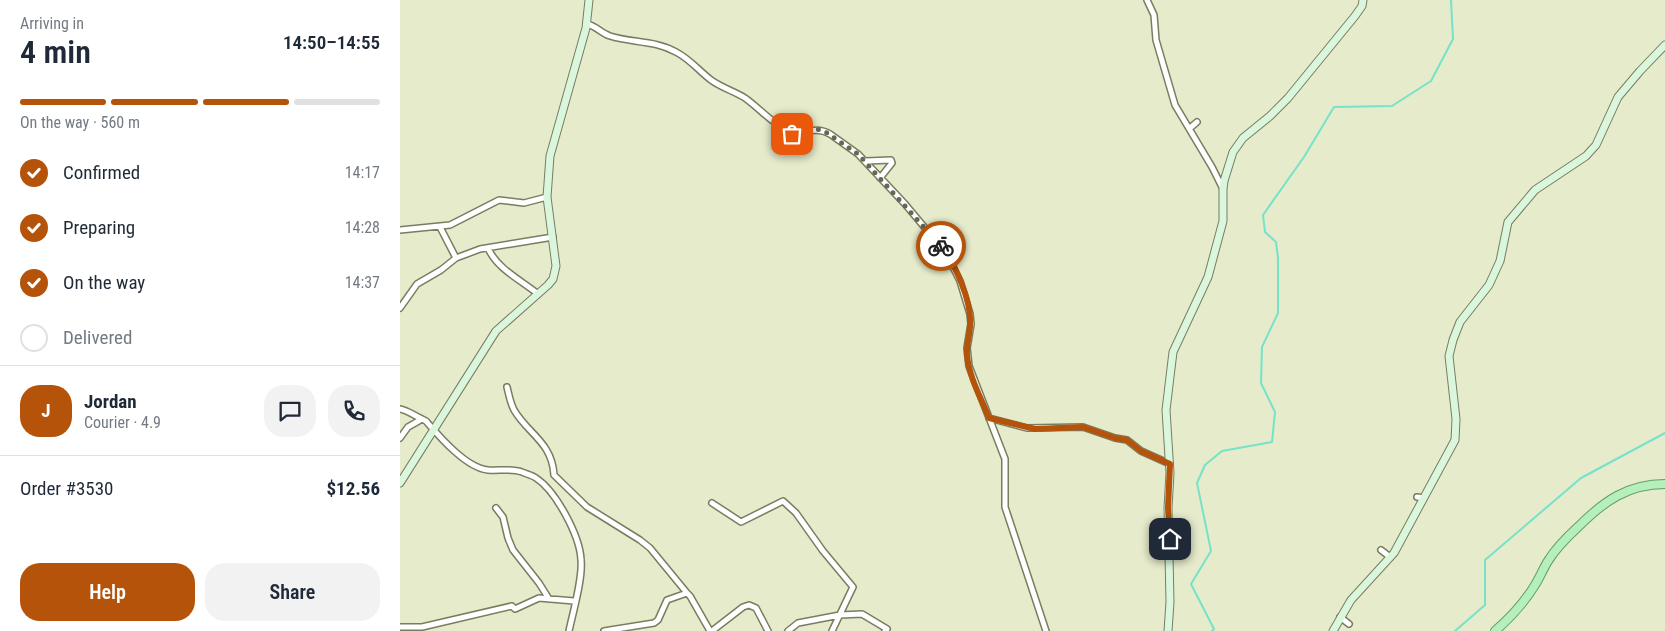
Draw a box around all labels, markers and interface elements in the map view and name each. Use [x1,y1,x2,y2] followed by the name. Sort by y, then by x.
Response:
[20,14,84,33] text: Arriving in
[283,31,380,54] text: 14:50–14:55
[20,33,91,71] text: 4 min
[20,113,140,132] text: On the way · 560 m
[771,113,813,155] pin
[778,120,806,148] icon: bag
[20,159,48,187] icon: check
[63,161,140,184] text: Confirmed
[345,163,380,182] text: 14:17
[20,214,48,242] icon: check
[63,216,135,239] text: Preparing
[345,218,380,237] text: 14:28
[916,221,966,271] courier
[927,232,955,260] icon: bike
[20,269,48,297] icon: check
[63,271,145,294] text: On the way
[345,273,380,292] text: 14:37
[63,326,132,349] text: Delivered
[264,385,316,437] button: chat
[328,385,380,437] button: phone
[84,390,137,413] text: Jordan
[41,399,51,422] text: J
[84,413,161,432] text: Courier · 4.9
[20,477,113,500] text: Order #3530
[326,477,380,500] text: $12.56
[1149,518,1191,560] pin
[1156,525,1184,553] icon: home
[20,563,195,621] button: Help
[205,563,380,621] button: Share

